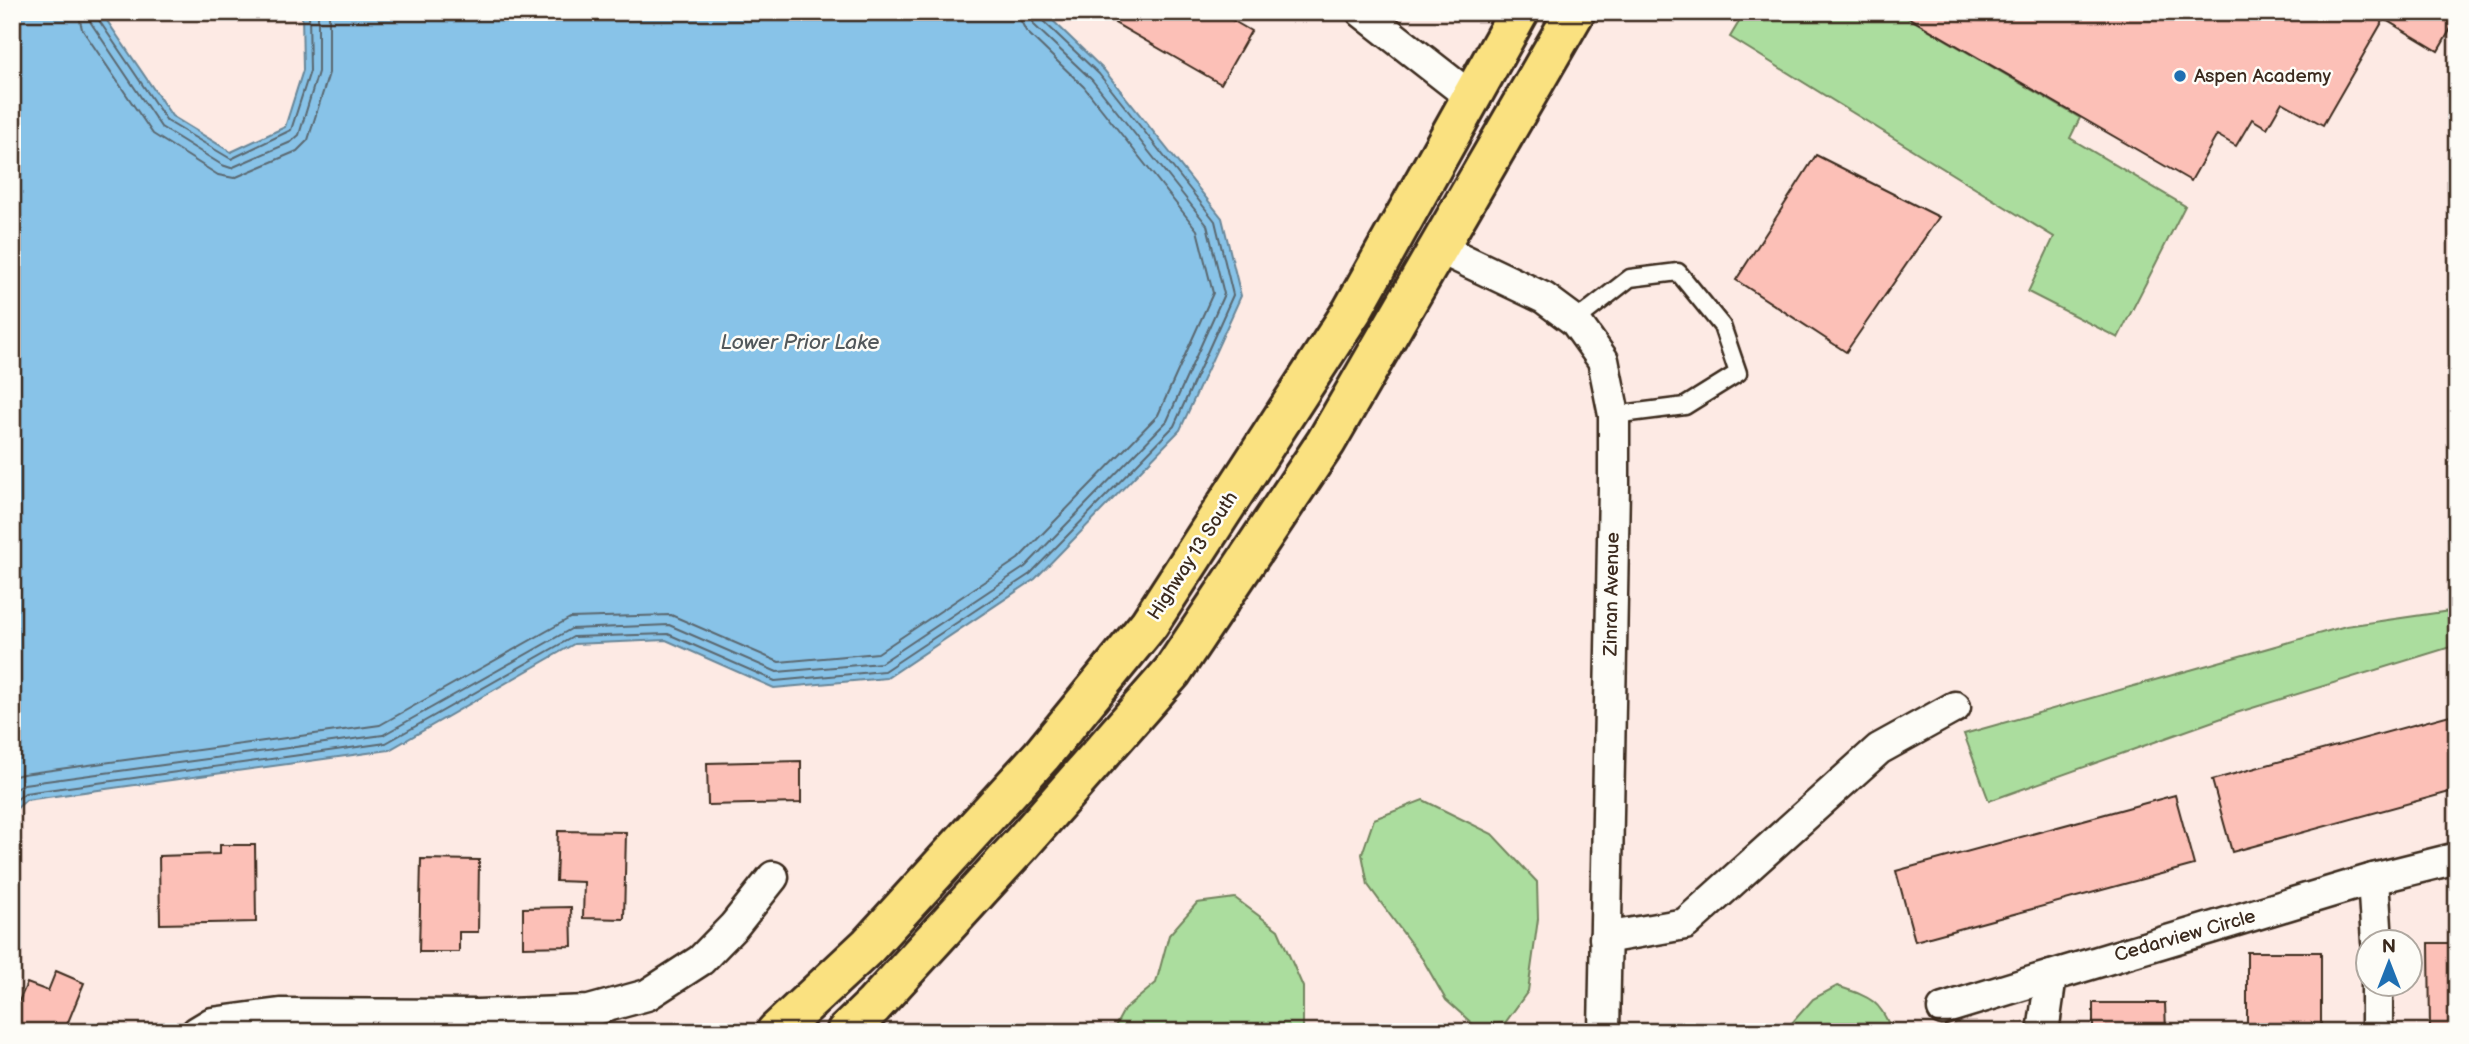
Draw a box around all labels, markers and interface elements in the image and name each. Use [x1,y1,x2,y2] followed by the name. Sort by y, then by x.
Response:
[2194,65,2331,88] place label: Aspen Academy
[2172,68,2188,84] marker: Aspen Academy
[721,330,879,355] water label: Lower Prior Lake
[1143,488,1243,624] street label: Highway 13 South
[1599,532,1625,657] street label: Zinran Avenue
[2112,905,2258,967] street label: Cedarview Circle
[2354,928,2424,998] north arrow
[2382,936,2396,959] text: N

